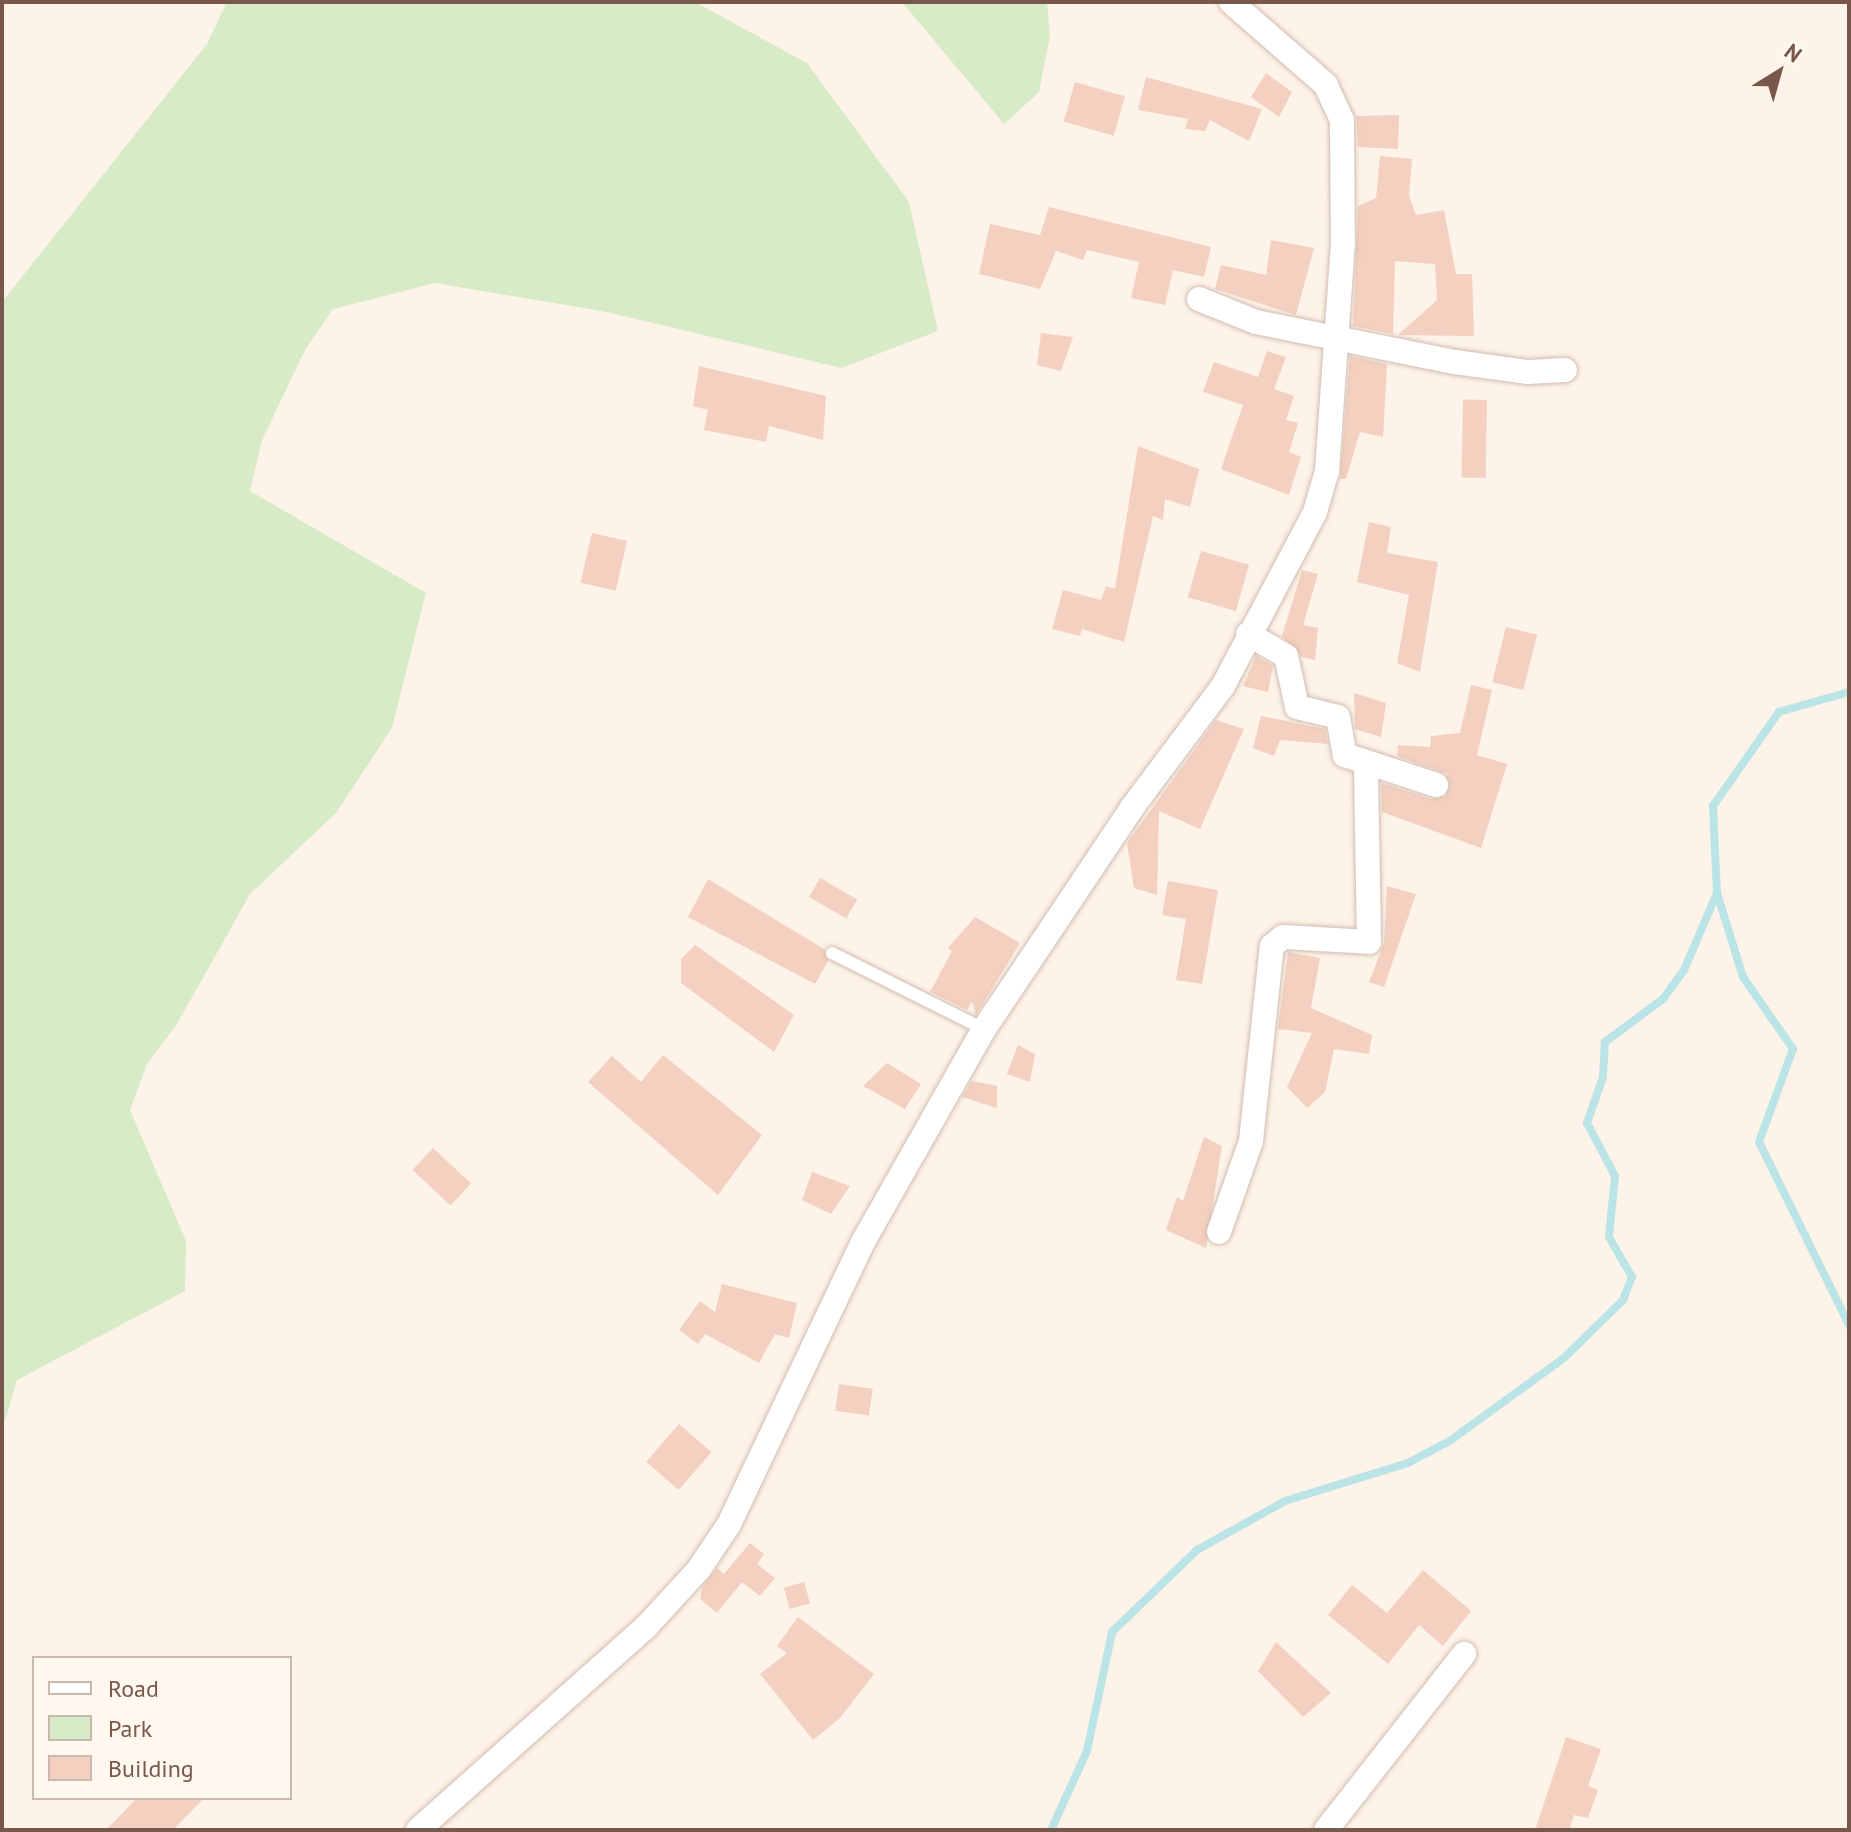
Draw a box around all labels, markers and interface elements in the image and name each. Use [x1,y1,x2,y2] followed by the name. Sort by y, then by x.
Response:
[1739,32,1819,112] north arrow
[1779,37,1808,68] text: N
[32,1656,292,1800] legend
[108,1673,159,1704] text: Road
[108,1713,152,1744] text: Park
[108,1753,194,1784] text: Building

